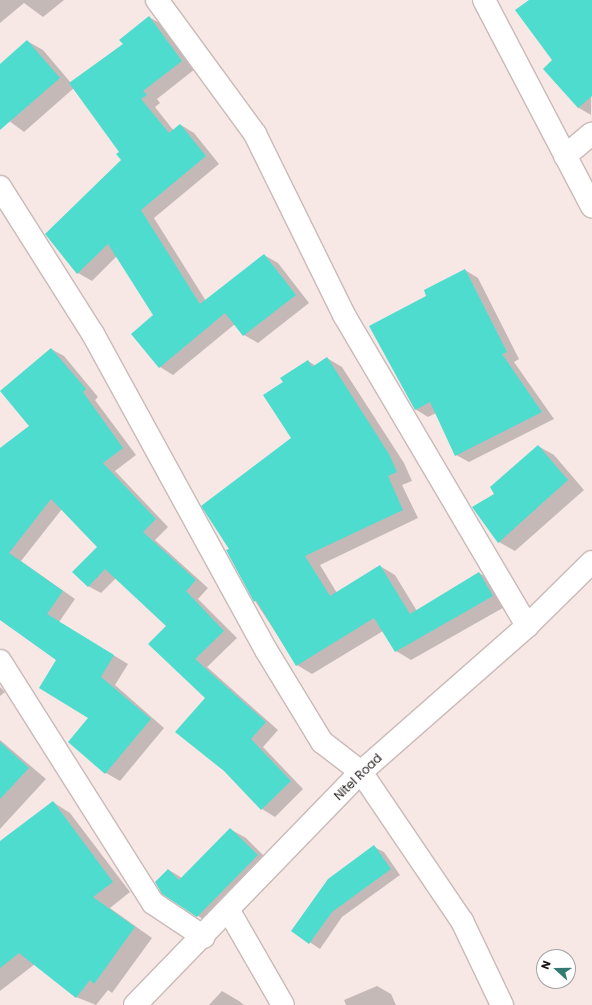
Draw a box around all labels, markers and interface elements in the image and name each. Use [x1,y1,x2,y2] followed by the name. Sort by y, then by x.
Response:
[331,751,385,803] street label: Nitel Road
[536,949,576,989] north arrow
[537,958,555,972] text: N

